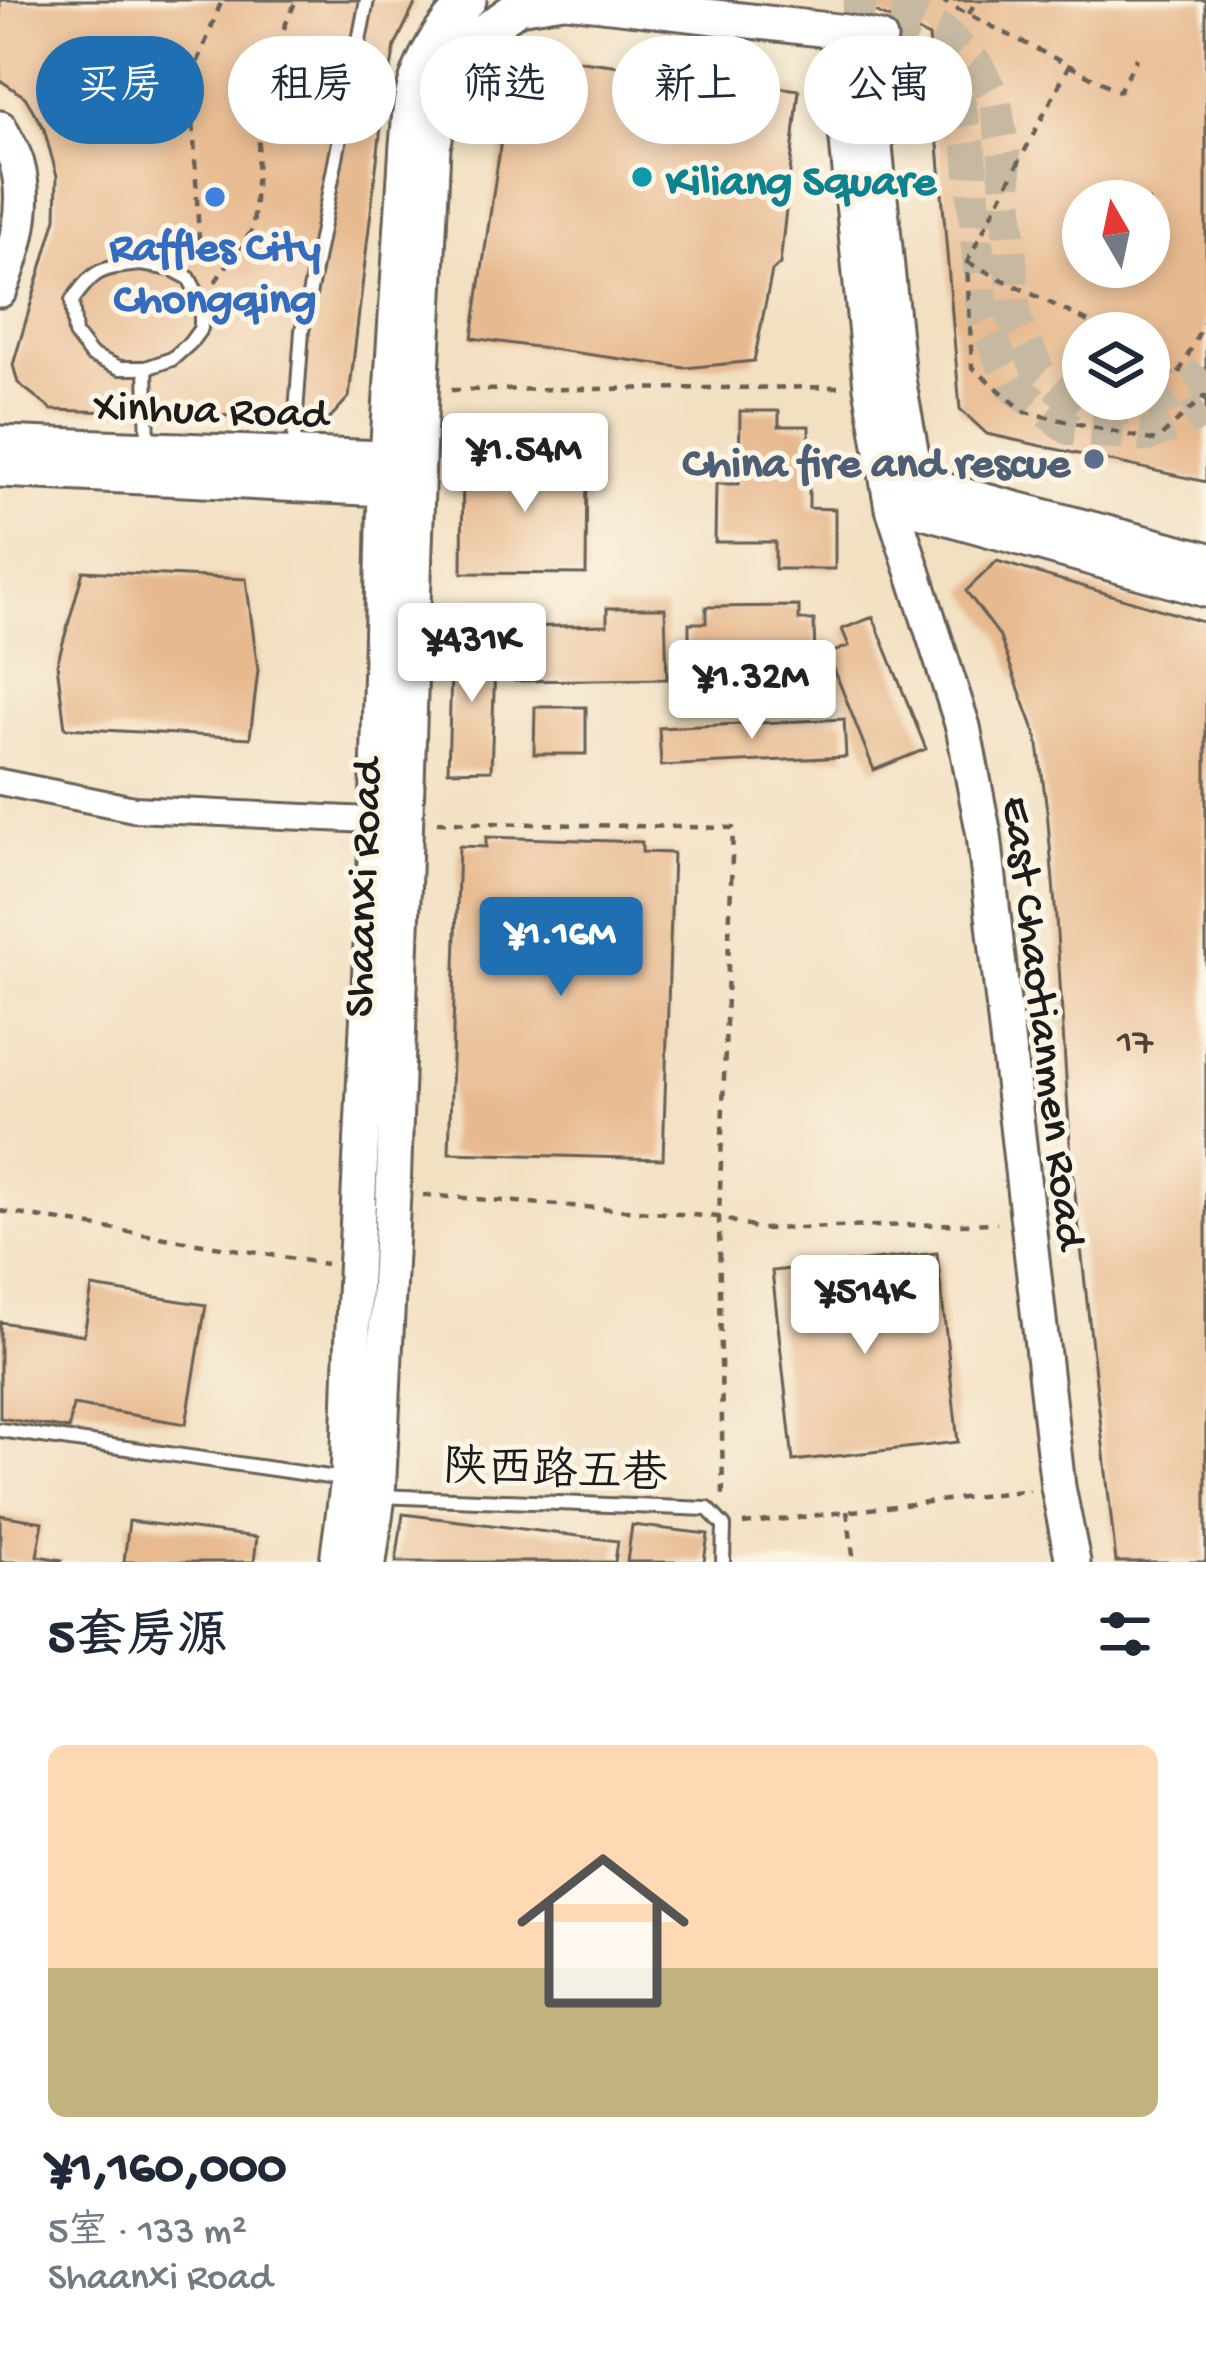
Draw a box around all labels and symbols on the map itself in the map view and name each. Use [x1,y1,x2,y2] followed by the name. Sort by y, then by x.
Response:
[665,158,938,211] place label: Kiliang Square
[629,164,655,190] marker: Kiliang Square
[1062,180,1170,288] north arrow
[202,184,228,210] marker: Raffles City Chongqing
[109,224,321,329] place label: Raffles City Chongqing
[92,383,332,444] street label: Xinhua Road
[427,413,623,515] pin: ¥1.54M
[683,440,1072,493] place label: China fire and rescue
[1081,446,1107,472] marker: China fire and rescue
[388,603,556,705] pin: ¥431K
[654,640,850,742] pin: ¥1.32M
[335,754,398,1018] street label: Shaanxi Road
[986,794,1095,1256] street label: East Chaotianmen Road
[463,897,659,999] pin: ¥1.16M
[1116,1022,1155,1068] house number: 17
[781,1255,949,1357] pin: ¥514K
[441,1441,668,1505] street label: 陕西路五巷

